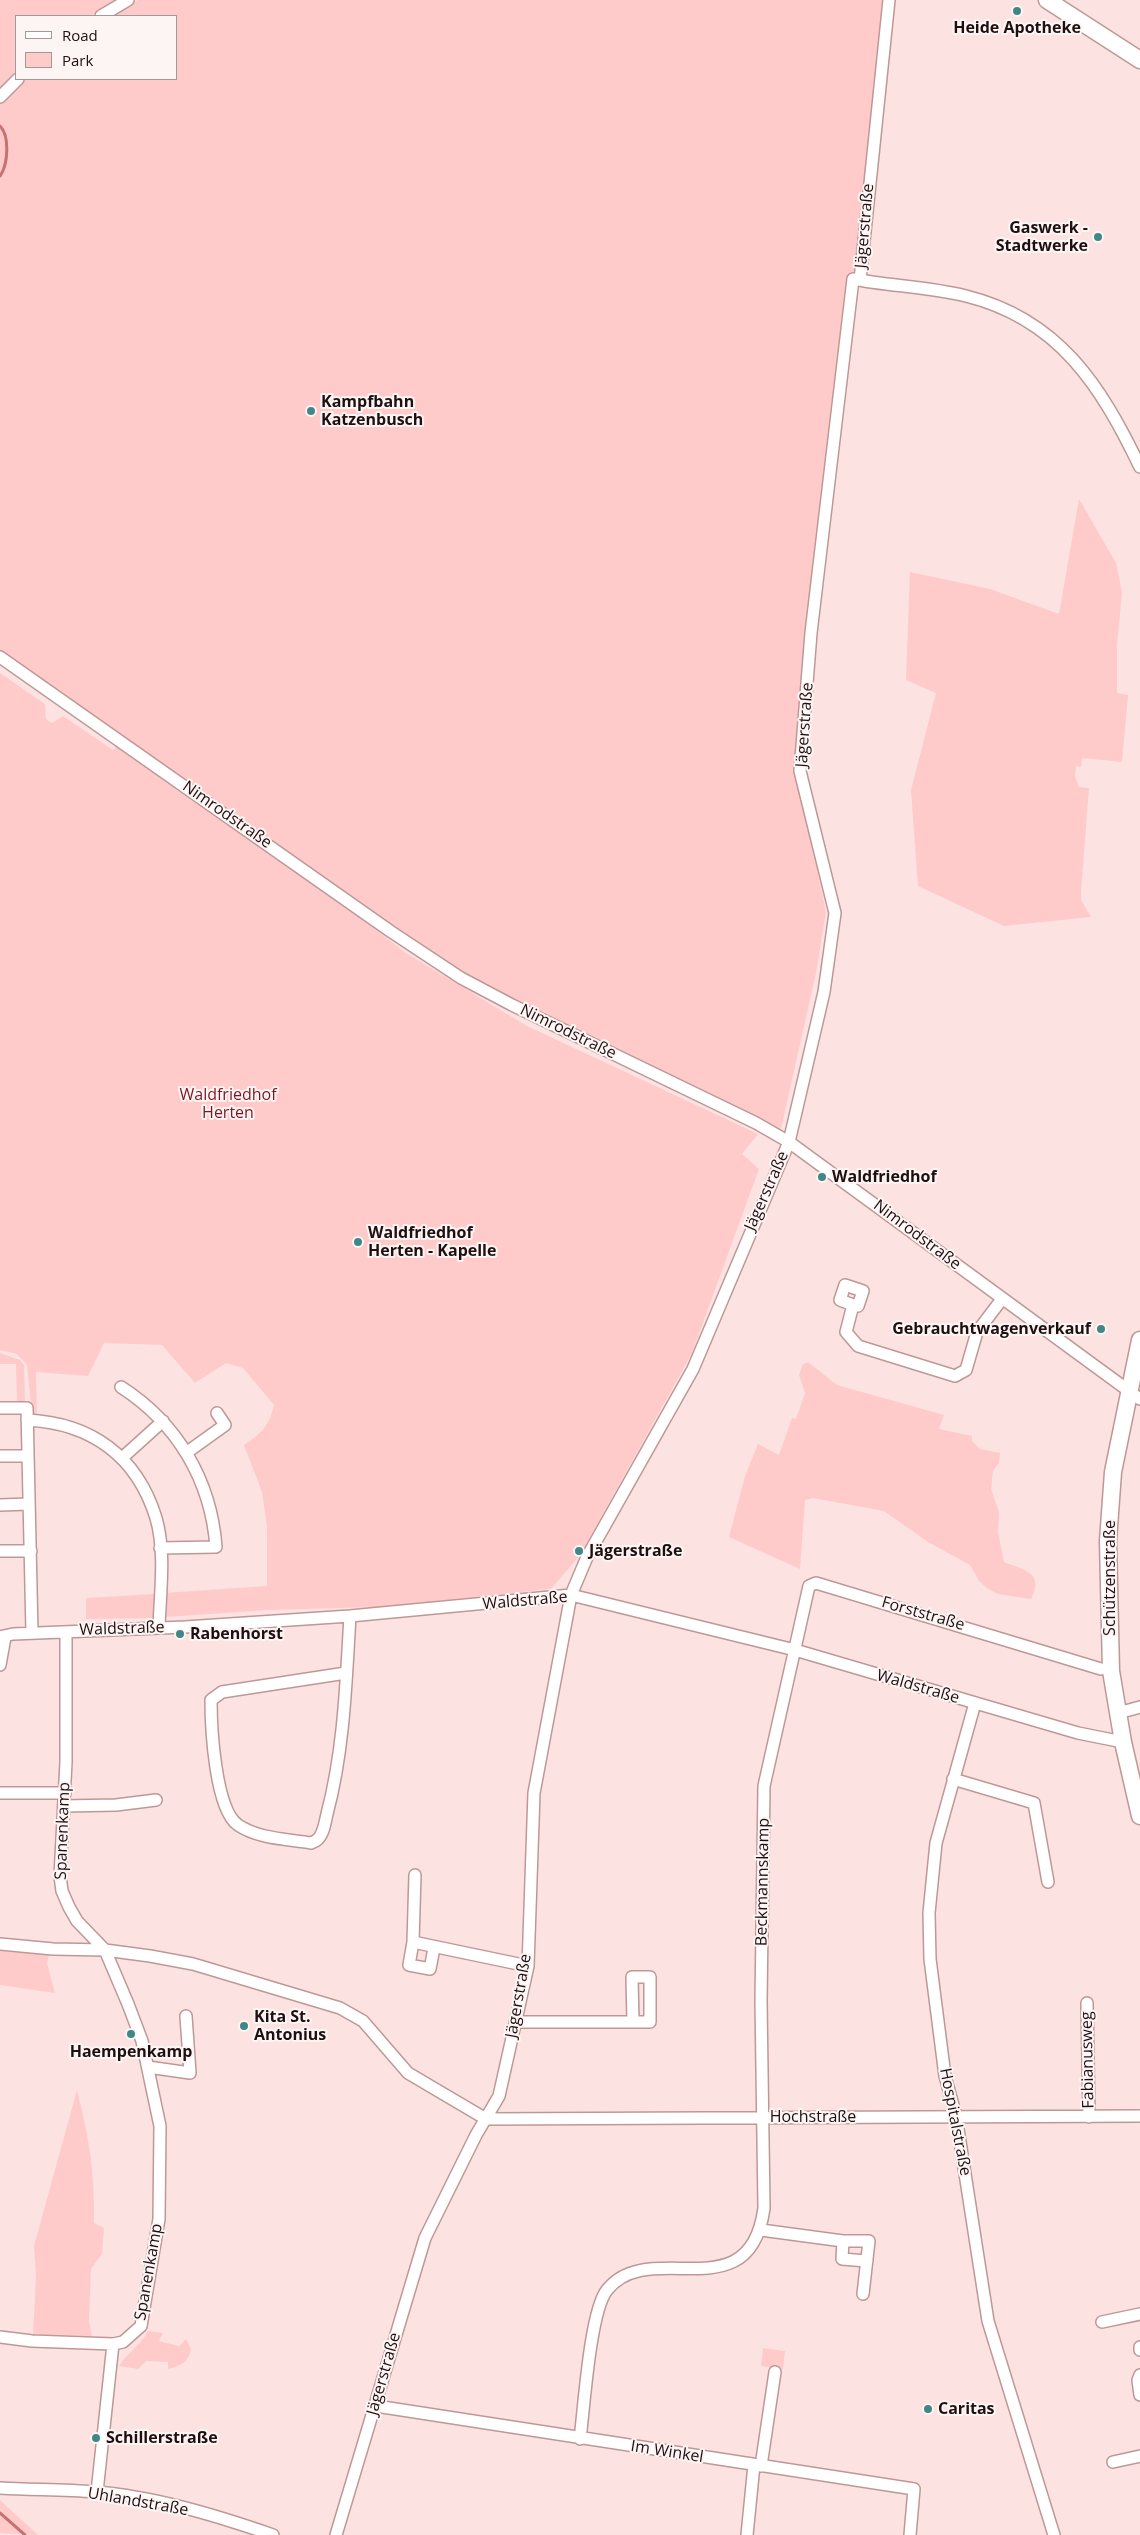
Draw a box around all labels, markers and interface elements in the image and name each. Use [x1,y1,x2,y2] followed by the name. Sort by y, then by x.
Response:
[1011,5,1023,17] marker: Heide Apotheke
[15,15,178,80] legend
[953,18,1081,38] place label: Heide Apotheke
[62,25,98,45] text: Road
[62,50,93,70] text: Park
[852,183,878,269] street label: Jägerstraße
[996,218,1088,256] place label: Gaswerk - Stadtwerke
[1092,231,1104,243] marker: Gaswerk - Stadtwerke
[321,392,423,430] place label: Kampfbahn Katzenbusch
[305,405,317,417] marker: Kampfbahn Katzenbusch
[792,682,818,768] street label: Jägerstraße
[179,777,275,853] street label: Nimrodstraße
[517,1000,619,1064] street label: Nimrodstraße
[179,1085,277,1123] park label: Waldfriedhof Herten
[741,1148,793,1234] street label: Jägerstraße
[832,1167,937,1187] place label: Waldfriedhof
[816,1171,828,1183] marker: Waldfriedhof
[869,1196,965,1274] street label: Nimrodstraße
[368,1223,496,1261] place label: Waldfriedhof Herten - Kapelle
[352,1236,364,1248] marker: Waldfriedhof Herten - Kapelle
[892,1319,1091,1339] place label: Gebrauchtwagenverkauf
[1095,1323,1107,1335] marker: Gebrauchtwagenverkauf
[1100,1520,1120,1636] street label: Schützenstraße
[589,1541,682,1561] place label: Jägerstraße
[573,1545,585,1557] marker: Jägerstraße
[482,1588,568,1614] street label: Waldstraße
[879,1593,967,1635] street label: Forststraße
[79,1618,165,1640] street label: Waldstraße
[190,1624,283,1644] place label: Rabenhorst
[174,1628,186,1640] marker: Rabenhorst
[874,1666,962,1708] street label: Waldstraße
[52,1782,74,1880] street label: Spanenkamp
[752,1818,774,1946] street label: Beckmannskamp
[502,1952,536,2040] street label: Jägerstraße
[254,2007,326,2045] place label: Kita St. Antonius
[1078,2011,1098,2109] street label: Fabianusweg
[238,2020,250,2032] marker: Kita St. Antonius
[125,2028,137,2040] marker: Haempenkamp
[70,2042,192,2062] place label: Haempenkamp
[935,2067,975,2177] street label: Hospitalstraße
[770,2107,856,2127] street label: Hochstraße
[131,2222,167,2322] street label: Spanenkamp
[363,2330,405,2418] street label: Jägerstraße
[938,2399,995,2419] place label: Caritas
[922,2403,934,2415] marker: Caritas
[106,2428,218,2448] place label: Schillerstraße
[90,2432,102,2444] marker: Schillerstraße
[629,2437,705,2467] street label: Im Winkel
[86,2484,190,2520] street label: Uhlandstraße

